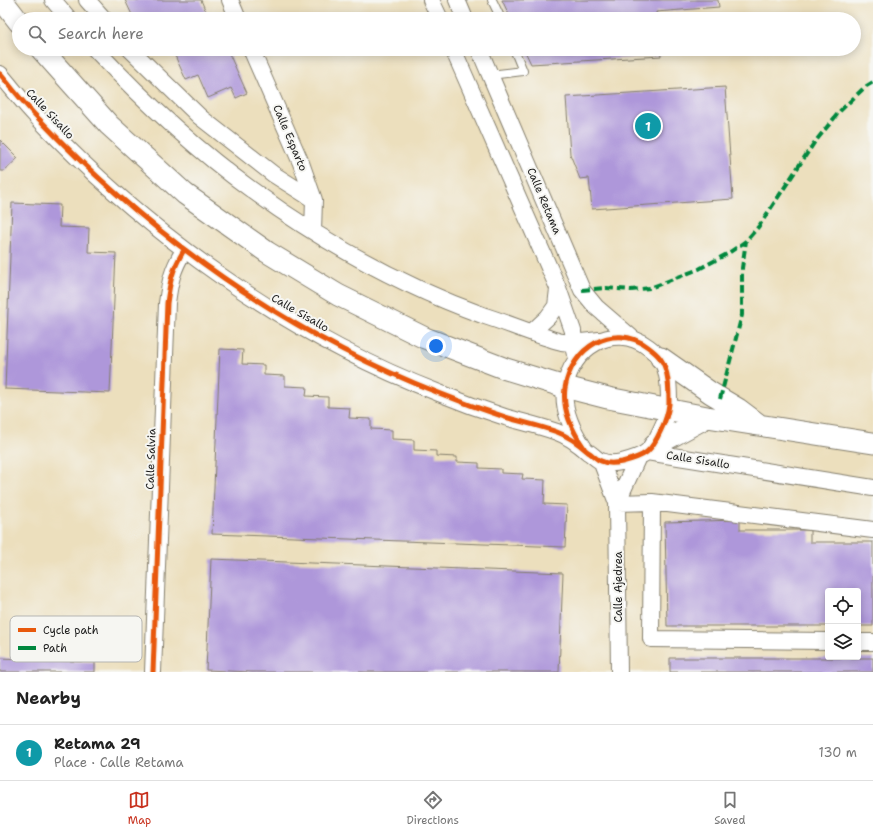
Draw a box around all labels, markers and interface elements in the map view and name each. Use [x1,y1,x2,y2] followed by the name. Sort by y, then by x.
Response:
[12,12,861,56] search box
[26,23,48,45] icon: search
[58,24,144,44] text: Search here
[23,85,78,143] street label: Calle Sisallo
[269,103,311,174] street label: Calle Esparto
[635,111,661,141] pin: 1
[523,165,565,237] street label: Calle Retama
[269,290,332,336] street label: Calle Sisallo
[426,336,446,356] your location
[142,428,160,490] street label: Calle Salvia
[665,448,731,472] street label: Calle Sisallo
[611,551,626,623] street label: Calle Ajedrea
[825,588,861,660] map controls
[825,588,861,624] button: locate
[10,616,142,662] legend
[43,623,99,638] text: Cycle path
[825,624,861,660] button: layers
[43,641,67,656] text: Path
[16,687,81,709] text: Nearby
[54,734,141,754] text: Retama 29
[26,744,32,761] text: 1
[819,744,857,761] text: 130 m
[54,754,184,771] text: Place · Calle Retama
[128,789,151,828] tab: Map
[406,789,459,828] tab: Directions
[714,789,745,828] tab: Saved

